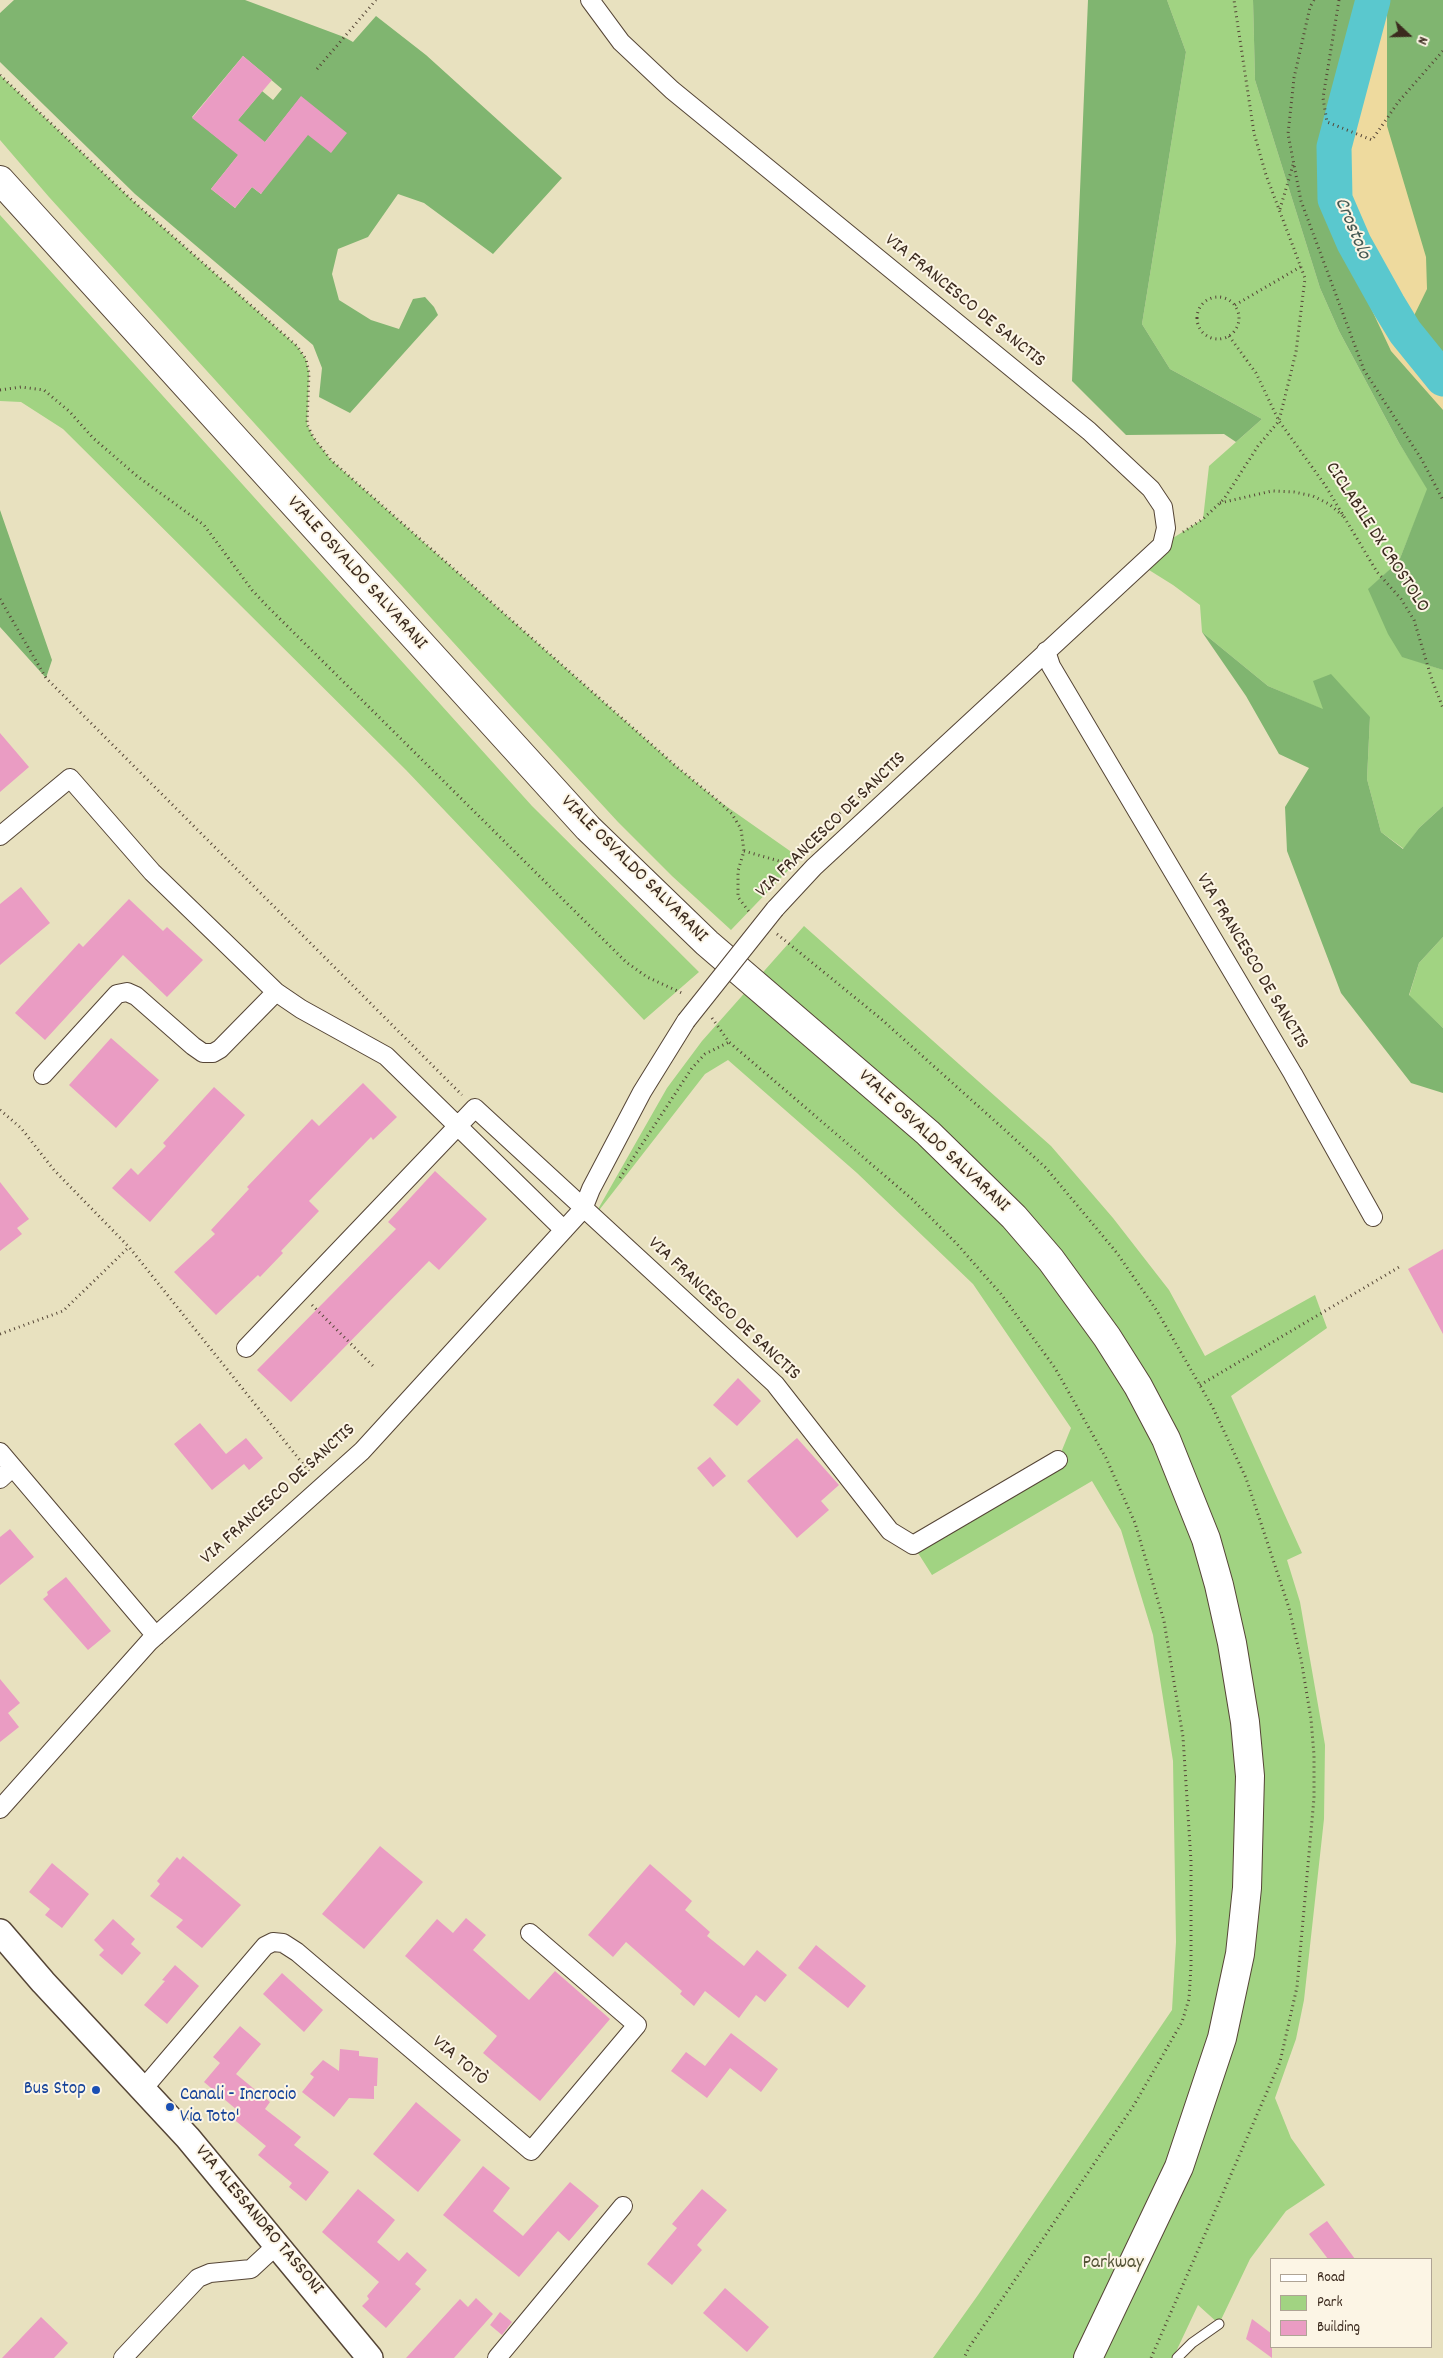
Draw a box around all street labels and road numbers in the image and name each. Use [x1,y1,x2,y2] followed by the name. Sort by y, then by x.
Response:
[879,230,1049,374] street label: VIA FRANCESCO DE SANCTIS
[1319,459,1433,617] street label: CICLABILE DX CROSTOLO
[281,493,431,655] street label: VIALE OSVALDO SALVARANI
[752,748,912,904] street label: VIA FRANCESCO DE SANCTIS
[555,792,711,948] street label: VIALE OSVALDO SALVARANI
[1190,870,1312,1054] street label: VIA FRANCESCO DE SANCTIS
[853,1066,1013,1218] street label: VIALE OSVALDO SALVARANI
[642,1233,804,1387] street label: VIA FRANCESCO DE SANCTIS
[197,1419,361,1571] street label: VIA FRANCESCO DE SANCTIS
[426,2032,492,2092] street label: VIA TOTÒ
[189,2142,327,2300] street label: VIA ALESSANDRO TASSONI

